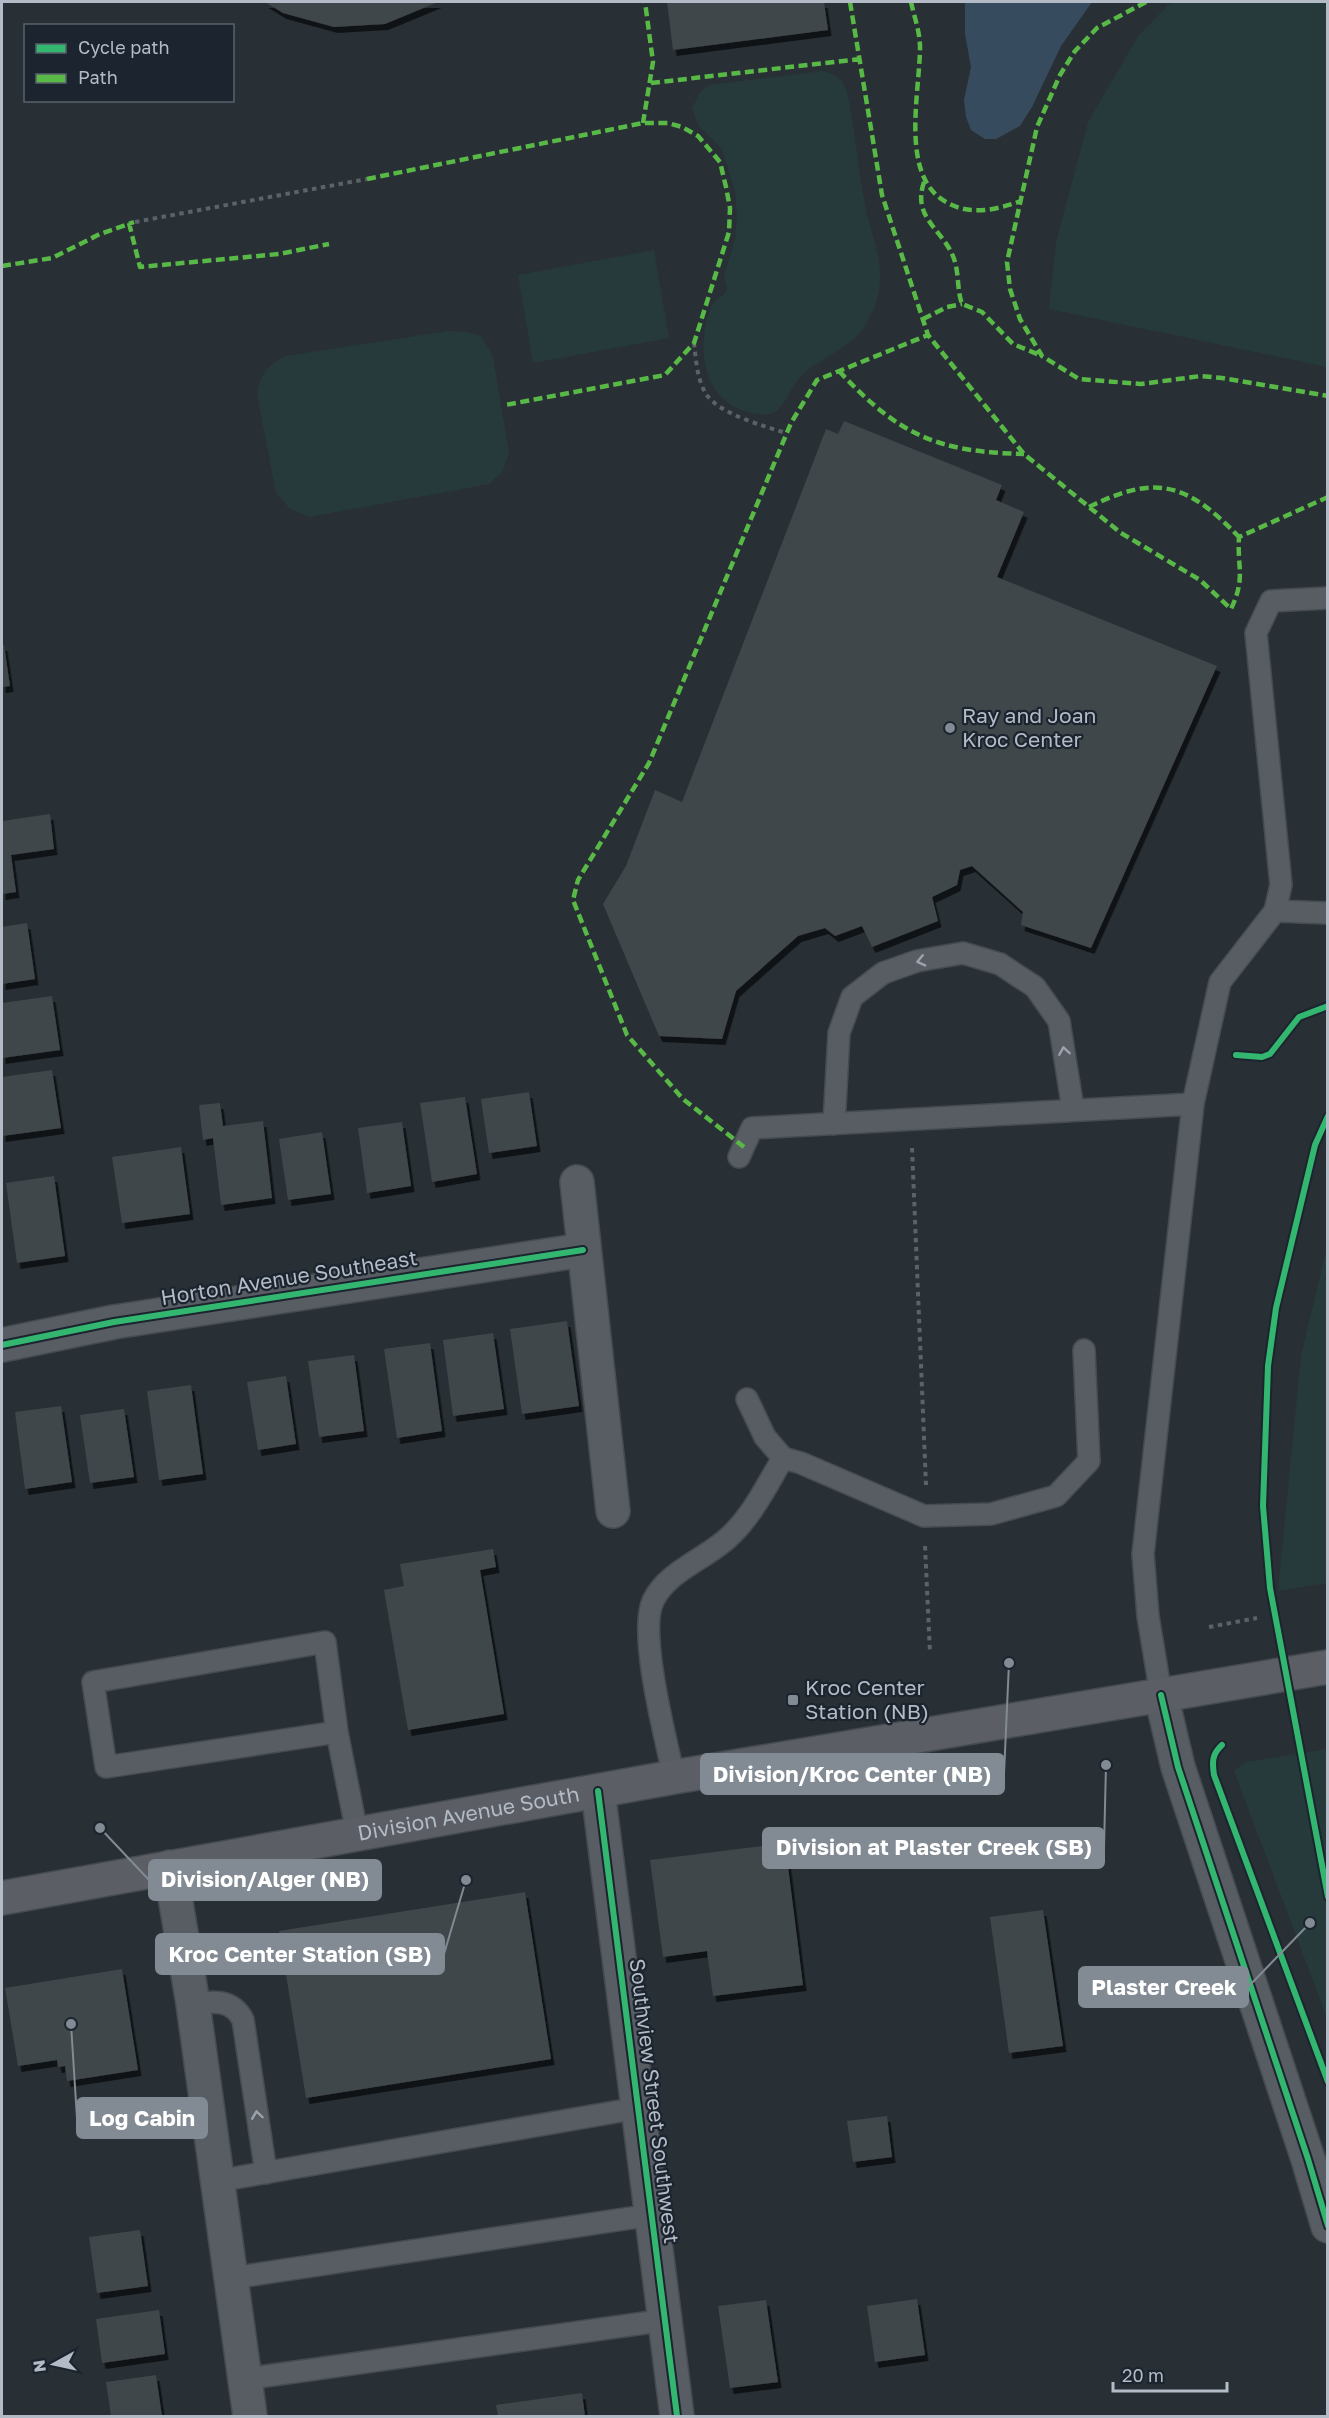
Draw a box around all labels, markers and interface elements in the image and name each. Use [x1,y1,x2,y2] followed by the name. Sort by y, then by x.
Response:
[24,24,234,102] legend
[78,36,170,58] text: Cycle path
[78,66,118,88] text: Path
[962,702,1097,752] place label: Ray and Joan Kroc Center
[943,721,957,735] marker: Ray and Joan Kroc Center
[916,953,926,966] one-way arrow
[1058,1046,1070,1056] one-way arrow
[159,1244,419,1310] street label: Horton Avenue Southeast
[805,1674,929,1724] place label: Kroc Center Station (NB)
[786,1693,800,1707] marker: Kroc Center Station (NB)
[701,1754,1004,1794] callout: Division/Kroc Center (NB)
[713,1760,991,1787] text: Division/Kroc Center (NB)
[355,1780,581,1846] street label: Division Avenue South
[763,1828,1104,1868] callout: Division at Plaster Creek (SB)
[776,1833,1092,1860] text: Division at Plaster Creek (SB)
[149,1860,381,1900] callout: Division/Alger (NB)
[161,1865,369,1892] text: Division/Alger (NB)
[156,1934,444,1974] callout: Kroc Center Station (SB)
[168,1940,432,1967] text: Kroc Center Station (SB)
[625,1957,685,2245] street label: Southview Street Southwest
[1079,1967,1248,2007] callout: Plaster Creek
[1091,1973,1237,2000] text: Plaster Creek
[77,2098,207,2138] callout: Log Cabin
[89,2104,195,2131] text: Log Cabin
[252,2110,264,2119] one-way arrow
[24,2334,84,2394] north arrow
[1113,2355,1227,2393] scale bar
[28,2359,50,2374] text: N
[1122,2364,1164,2386] text: 20 m

